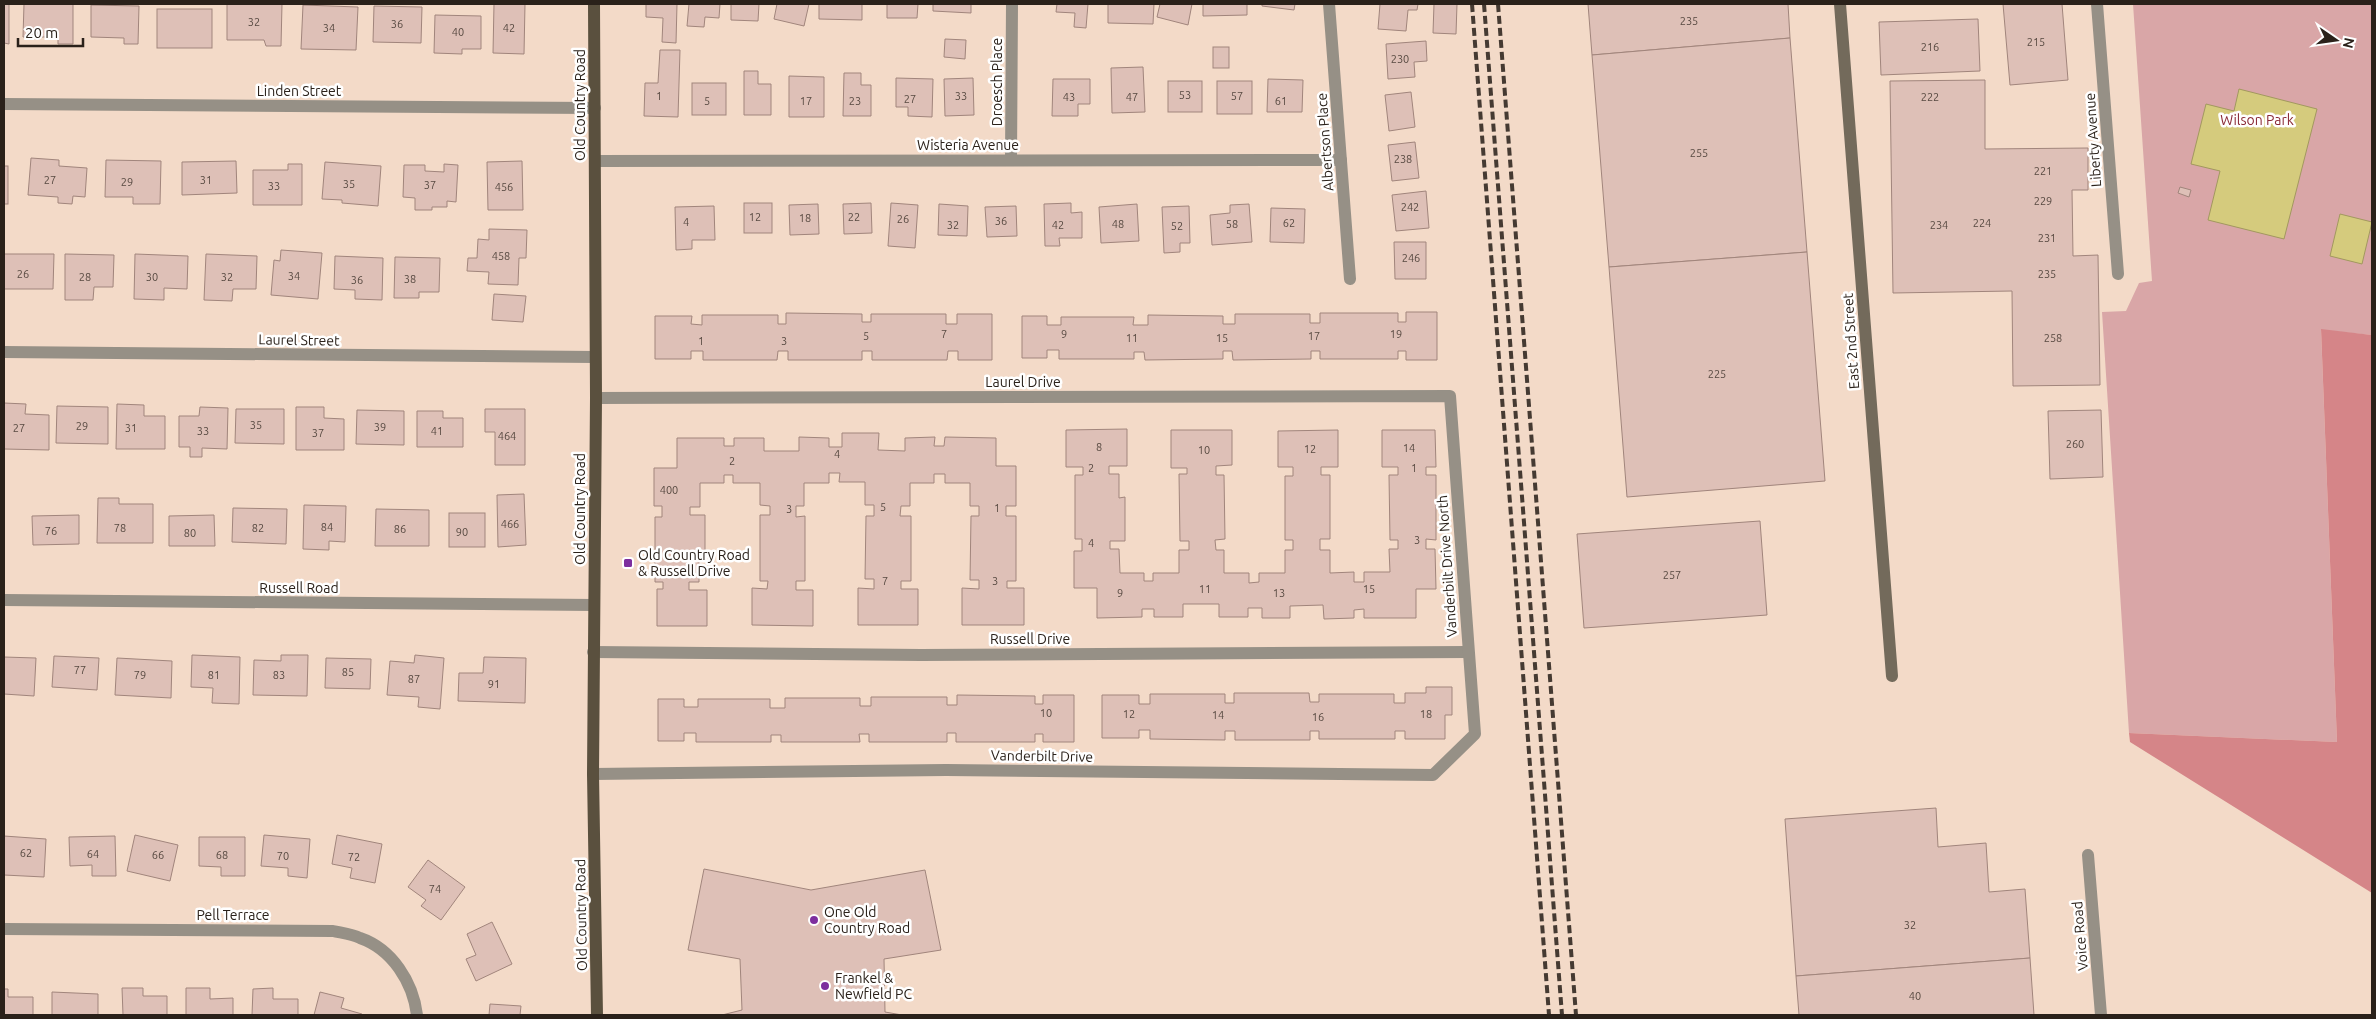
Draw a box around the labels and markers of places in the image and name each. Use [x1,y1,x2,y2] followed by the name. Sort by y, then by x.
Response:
[638,547,750,579] place label: Old Country Road & Russell Drive
[622,557,634,569] marker: Old Country Road & Russell Drive
[824,904,910,936] place label: One Old Country Road
[808,914,820,926] marker: One Old Country Road
[835,970,912,1002] place label: Frankel & Newfield PC
[819,980,831,992] marker: Frankel & Newfield PC

